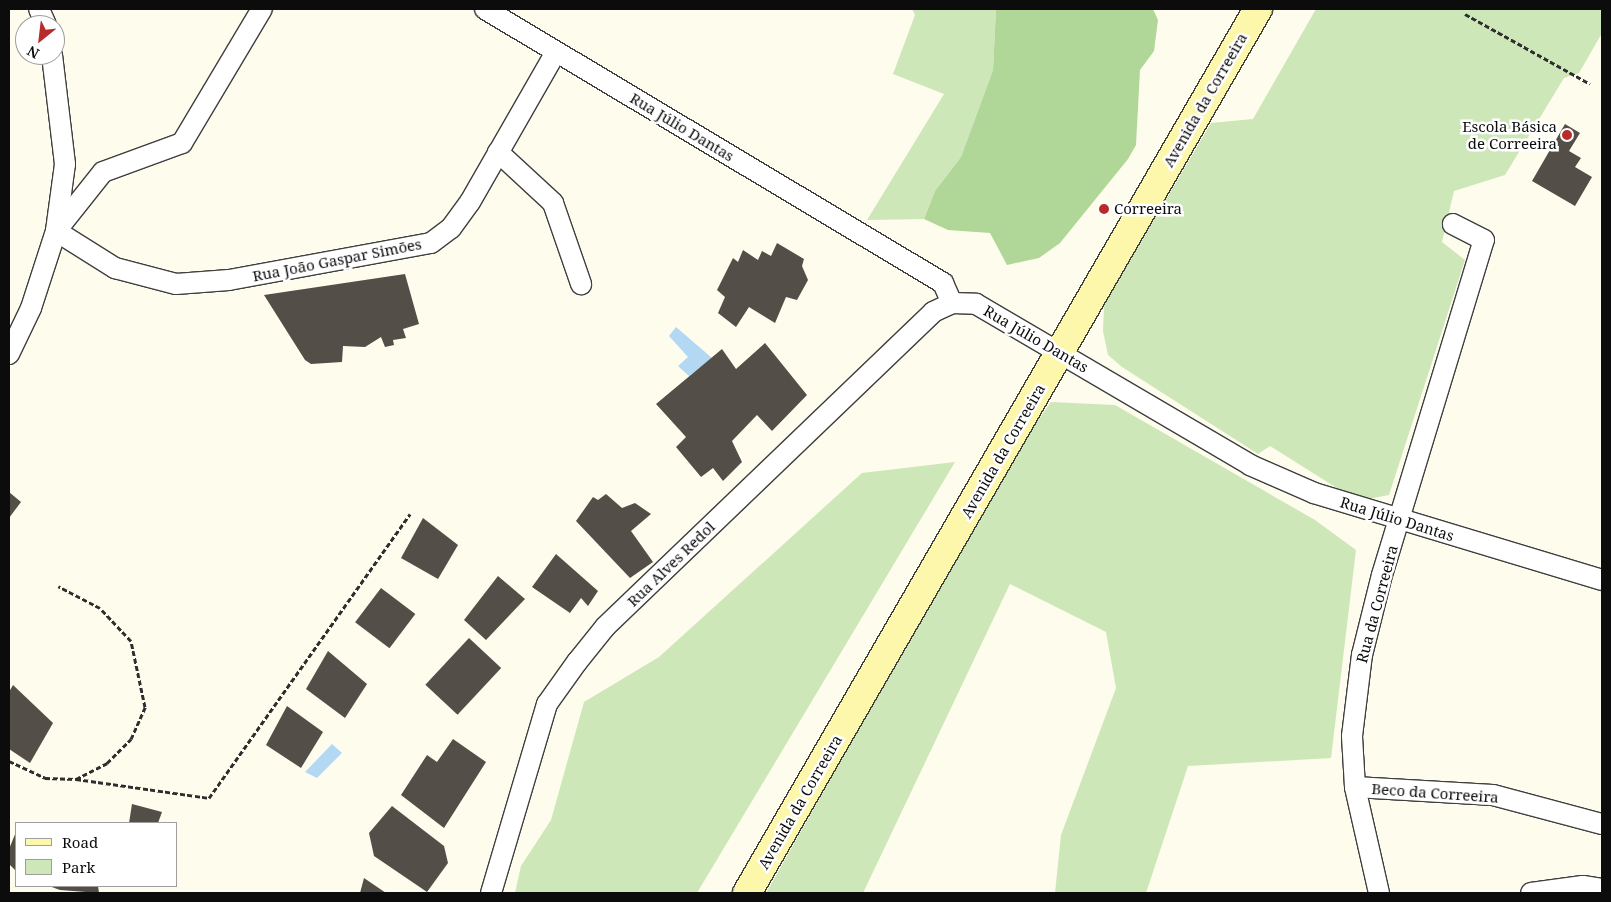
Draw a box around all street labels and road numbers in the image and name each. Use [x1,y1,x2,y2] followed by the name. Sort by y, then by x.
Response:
[1159,30,1251,170] street label: Avenida da Correeira
[627,89,737,165] street label: Rua Júlio Dantas
[251,235,423,285] street label: Rua João Gaspar Simões
[980,302,1092,376] street label: Rua Júlio Dantas
[957,381,1049,521] street label: Avenida da Correeira
[1338,493,1456,545] street label: Rua Júlio Dantas
[623,518,719,610] street label: Rua Alves Redol
[1353,543,1401,665] street label: Rua da Correeira
[754,732,846,872] street label: Avenida da Correeira
[1371,780,1499,806] street label: Beco da Correeira

